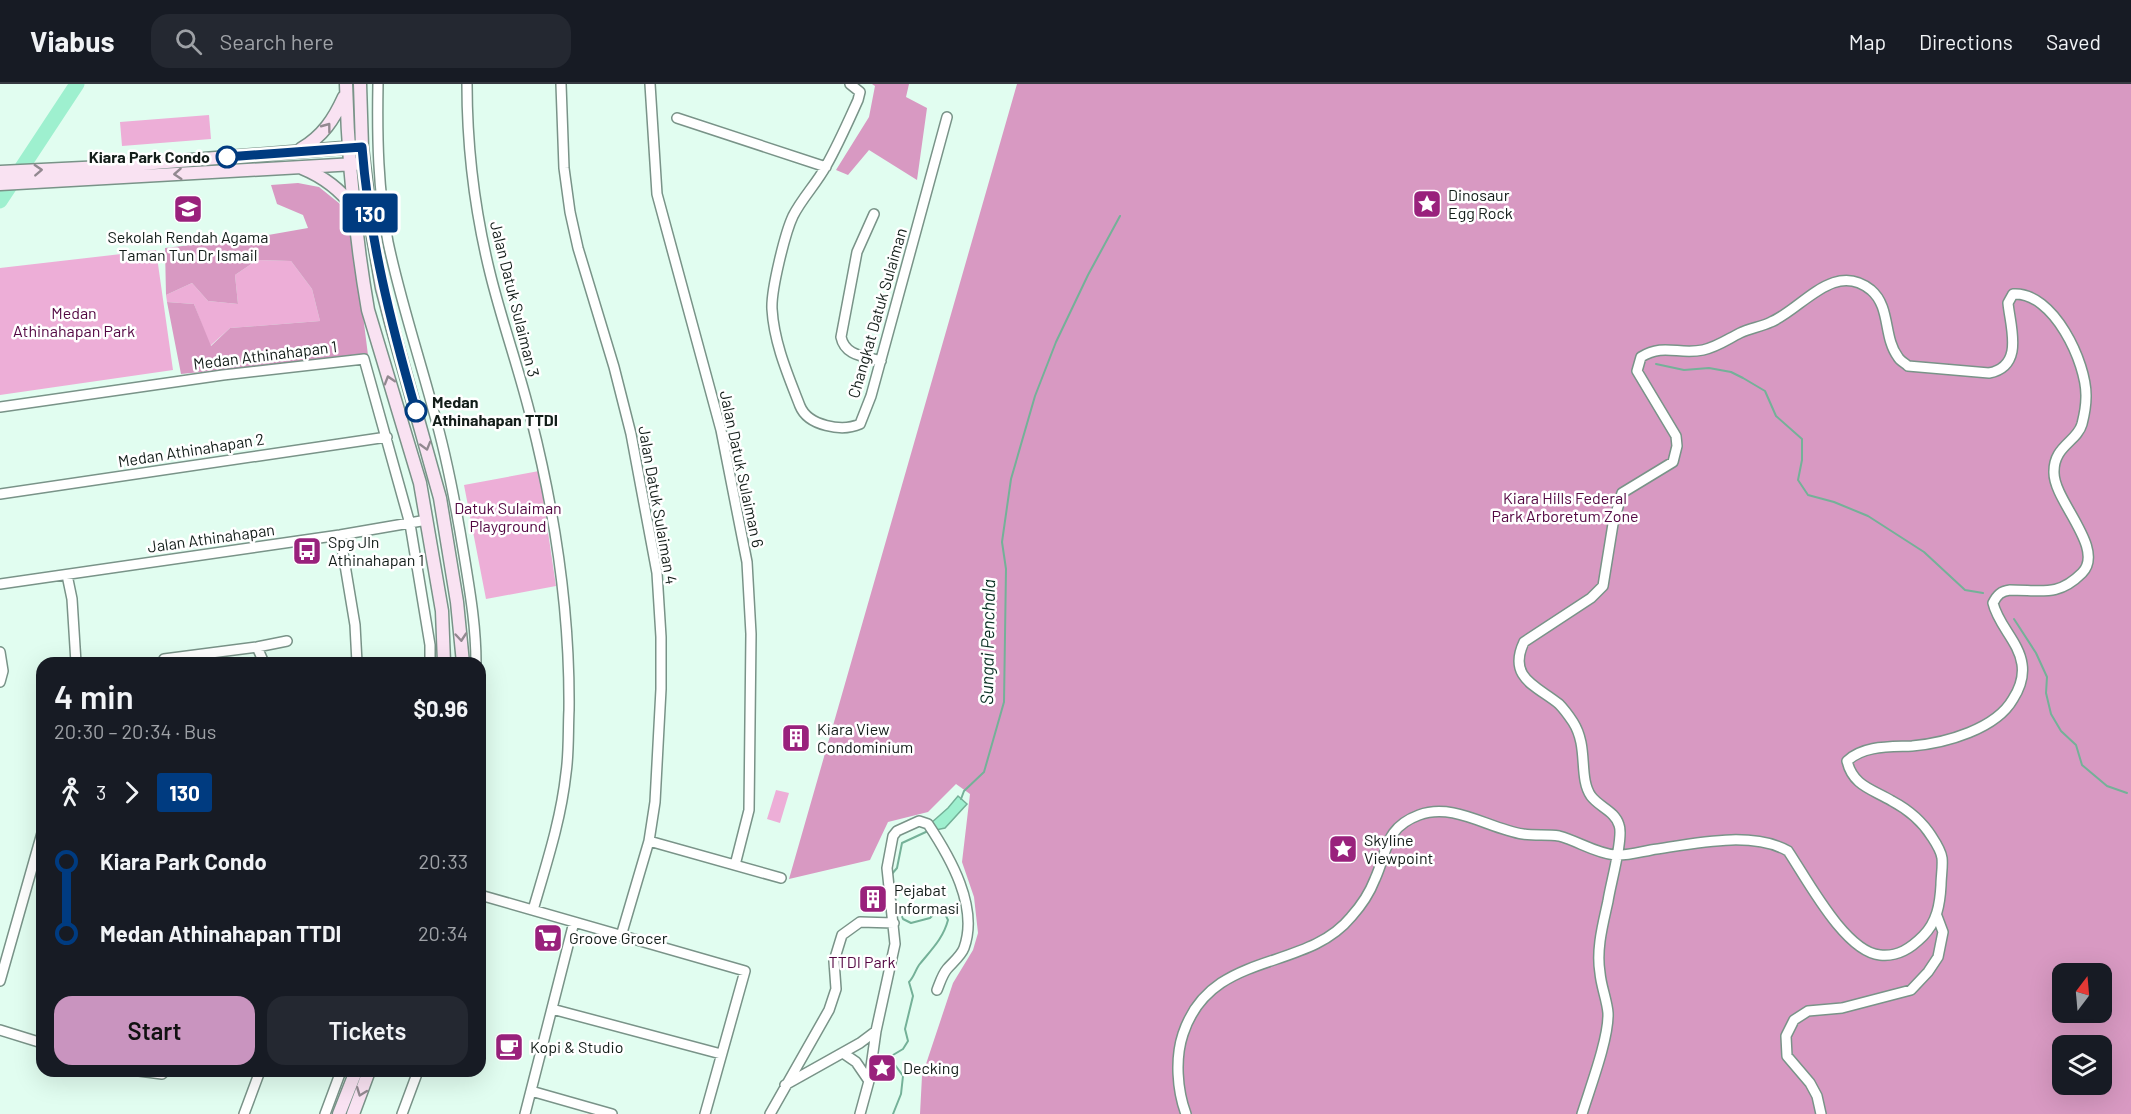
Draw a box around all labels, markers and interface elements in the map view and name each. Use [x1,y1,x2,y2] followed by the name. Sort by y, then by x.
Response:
[151,14,571,68] search box
[30,24,115,58] text: Viabus
[172,25,205,58] icon: search
[220,28,334,54] text: Search here
[1849,29,1886,54] text: Map
[1919,29,2013,54] text: Directions
[2046,29,2101,54] text: Saved
[320,122,331,133] one-way arrow
[216,146,238,168] marker: Kiara Park Condo
[89,147,210,166] place label: Kiara Park Condo
[34,163,43,176] one-way arrow
[174,168,183,181] one-way arrow
[1448,185,1513,222] place label: Dinosaur Egg Rock
[1411,188,1443,220] place icon: Dinosaur Egg Rock
[172,193,204,225] school or university icon: Sekolah Rendah Agama Taman Tun Dr Ismail
[336,194,404,232] line badge: 130
[355,201,385,226] text: 130
[487,219,544,379] street label: Jalan Datuk Sulaiman 3
[843,226,910,400] street label: Changkat Datuk Sulaiman
[107,227,269,264] place label: Sekolah Rendah Agama Taman Tun Dr Ismail
[13,303,135,340] park label: Medan Athinahapan Park
[192,336,338,373] street label: Medan Athinahapan 1
[384,375,396,386] one-way arrow
[717,389,768,549] street label: Jalan Datuk Sulaiman 6
[432,392,558,429] place label: Medan Athinahapan TTDI
[405,400,427,422] marker: Medan Athinahapan TTDI
[635,424,682,586] street label: Jalan Datuk Sulaiman 4
[116,429,265,470] street label: Medan Athinahapan 2
[419,440,431,451] one-way arrow
[1491,488,1639,525] park label: Kiara Hills Federal Park Arboretum Zone
[454,498,562,535] park label: Datuk Sulaiman Playground
[146,519,276,556] street label: Jalan Athinahapan
[328,532,424,569] place label: Spg Jln Athinahapan 1
[291,535,323,567] bus stop icon: Spg Jln Athinahapan 1
[975,579,999,705] water label: Sungai Penchala
[454,633,467,642] one-way arrow
[54,676,134,716] text: 4 min
[413,695,468,721] text: $0.96
[54,719,216,743] text: 20:30 – 20:34 · Bus
[817,719,913,756] place label: Kiara View Condominium
[780,722,812,754] building icon: Kiara View Condominium
[54,776,87,809] icon: walk
[115,776,148,809] icon: forward
[96,780,106,804] text: 3
[169,780,200,805] text: 130
[1364,830,1433,867] place label: Skyline Viewpoint
[1327,833,1359,865] place icon: Skyline Viewpoint
[100,848,267,874] text: Kiara Park Condo
[419,849,468,873] text: 20:33
[894,880,959,917] place label: Pejabat Informasi
[857,883,889,915] building icon: Pejabat Informasi
[100,920,341,946] text: Medan Athinahapan TTDI
[418,921,468,945] text: 20:34
[532,922,564,954] supermarket icon: Groove Grocer
[569,928,668,947] place label: Groove Grocer
[829,952,895,971] park label: TTDI Park
[2052,963,2112,1023] north arrow
[2052,963,2112,1095] map controls
[54,996,255,1065] button: Start
[267,996,468,1065] button: Tickets
[493,1031,525,1063] cafe icon: Kopi & Studio
[2052,1035,2112,1095] button: layers
[530,1037,623,1056] place label: Kopi & Studio
[866,1052,898,1084] place icon: Decking
[903,1058,959,1077] place label: Decking
[356,1087,369,1097] one-way arrow

